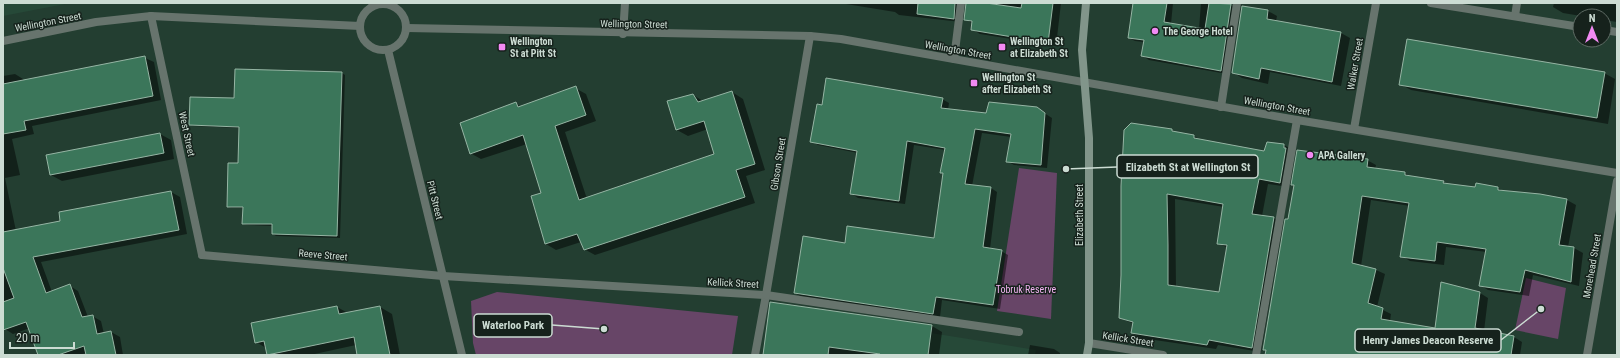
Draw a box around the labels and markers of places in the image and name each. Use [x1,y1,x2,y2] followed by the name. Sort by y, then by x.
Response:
[1150,26,1160,36] marker: The George Hotel
[1163,26,1233,37] place label: The George Hotel
[510,36,556,59] place label: Wellington St at Pitt St
[1010,36,1068,59] place label: Wellington St at Elizabeth St
[497,42,507,52] marker: Wellington St at Pitt St
[997,42,1007,52] marker: Wellington St at Elizabeth St
[982,72,1051,95] place label: Wellington St after Elizabeth St
[969,78,979,88] marker: Wellington St after Elizabeth St
[1305,150,1315,160] marker: APA Gallery
[1318,150,1366,161] place label: APA Gallery
[1117,155,1258,178] callout: Elizabeth St at Wellington St
[474,314,552,337] callout: Waterloo Park
[1355,329,1501,352] callout: Henry James Deacon Reserve

